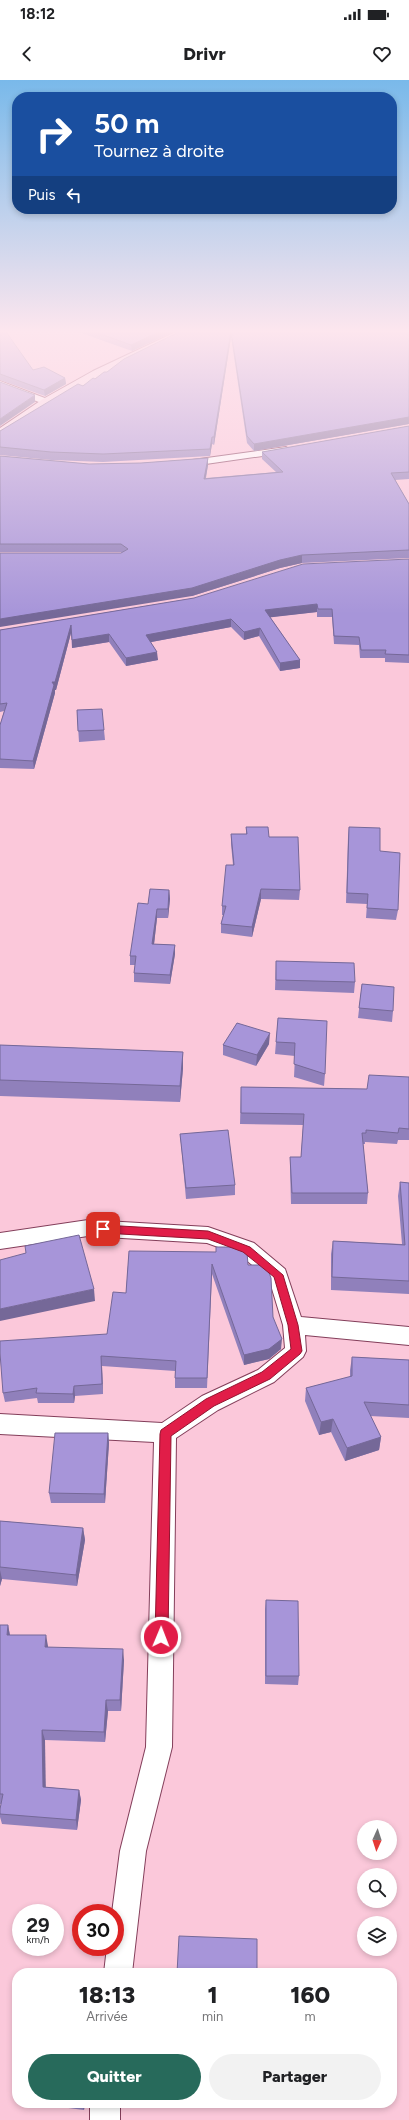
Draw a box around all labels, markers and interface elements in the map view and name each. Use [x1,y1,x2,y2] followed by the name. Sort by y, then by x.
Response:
[20,5,55,23] text: 18:12
[16,43,38,65] icon: back
[183,43,226,65] text: Drivr
[371,43,393,65] icon: heart
[94,106,160,140] text: 50 m
[28,108,80,160] icon: right
[94,140,224,162] text: Tournez à droite
[63,184,85,206] icon: left
[28,186,55,204] text: Puis
[86,1212,120,1246] pin
[92,1218,114,1240] icon: arrive
[140,1616,182,1658] position arrow
[357,1820,397,1860] north arrow
[357,1820,397,1956] map controls
[357,1868,397,1908] button: search
[72,1904,124,1956] speed limit sign: 30
[26,1913,50,1937] text: 29
[357,1916,397,1956] button: layers
[27,1933,49,1946] text: km/h
[79,1980,135,2009] text: 18:13
[208,1980,218,2009] text: 1
[290,1980,330,2009] text: 160
[86,2009,128,2024] text: Arrivée
[202,2009,223,2024] text: min
[305,2009,316,2024] text: m
[28,2054,201,2100] button: Quitter
[209,2054,381,2100] button: Partager

